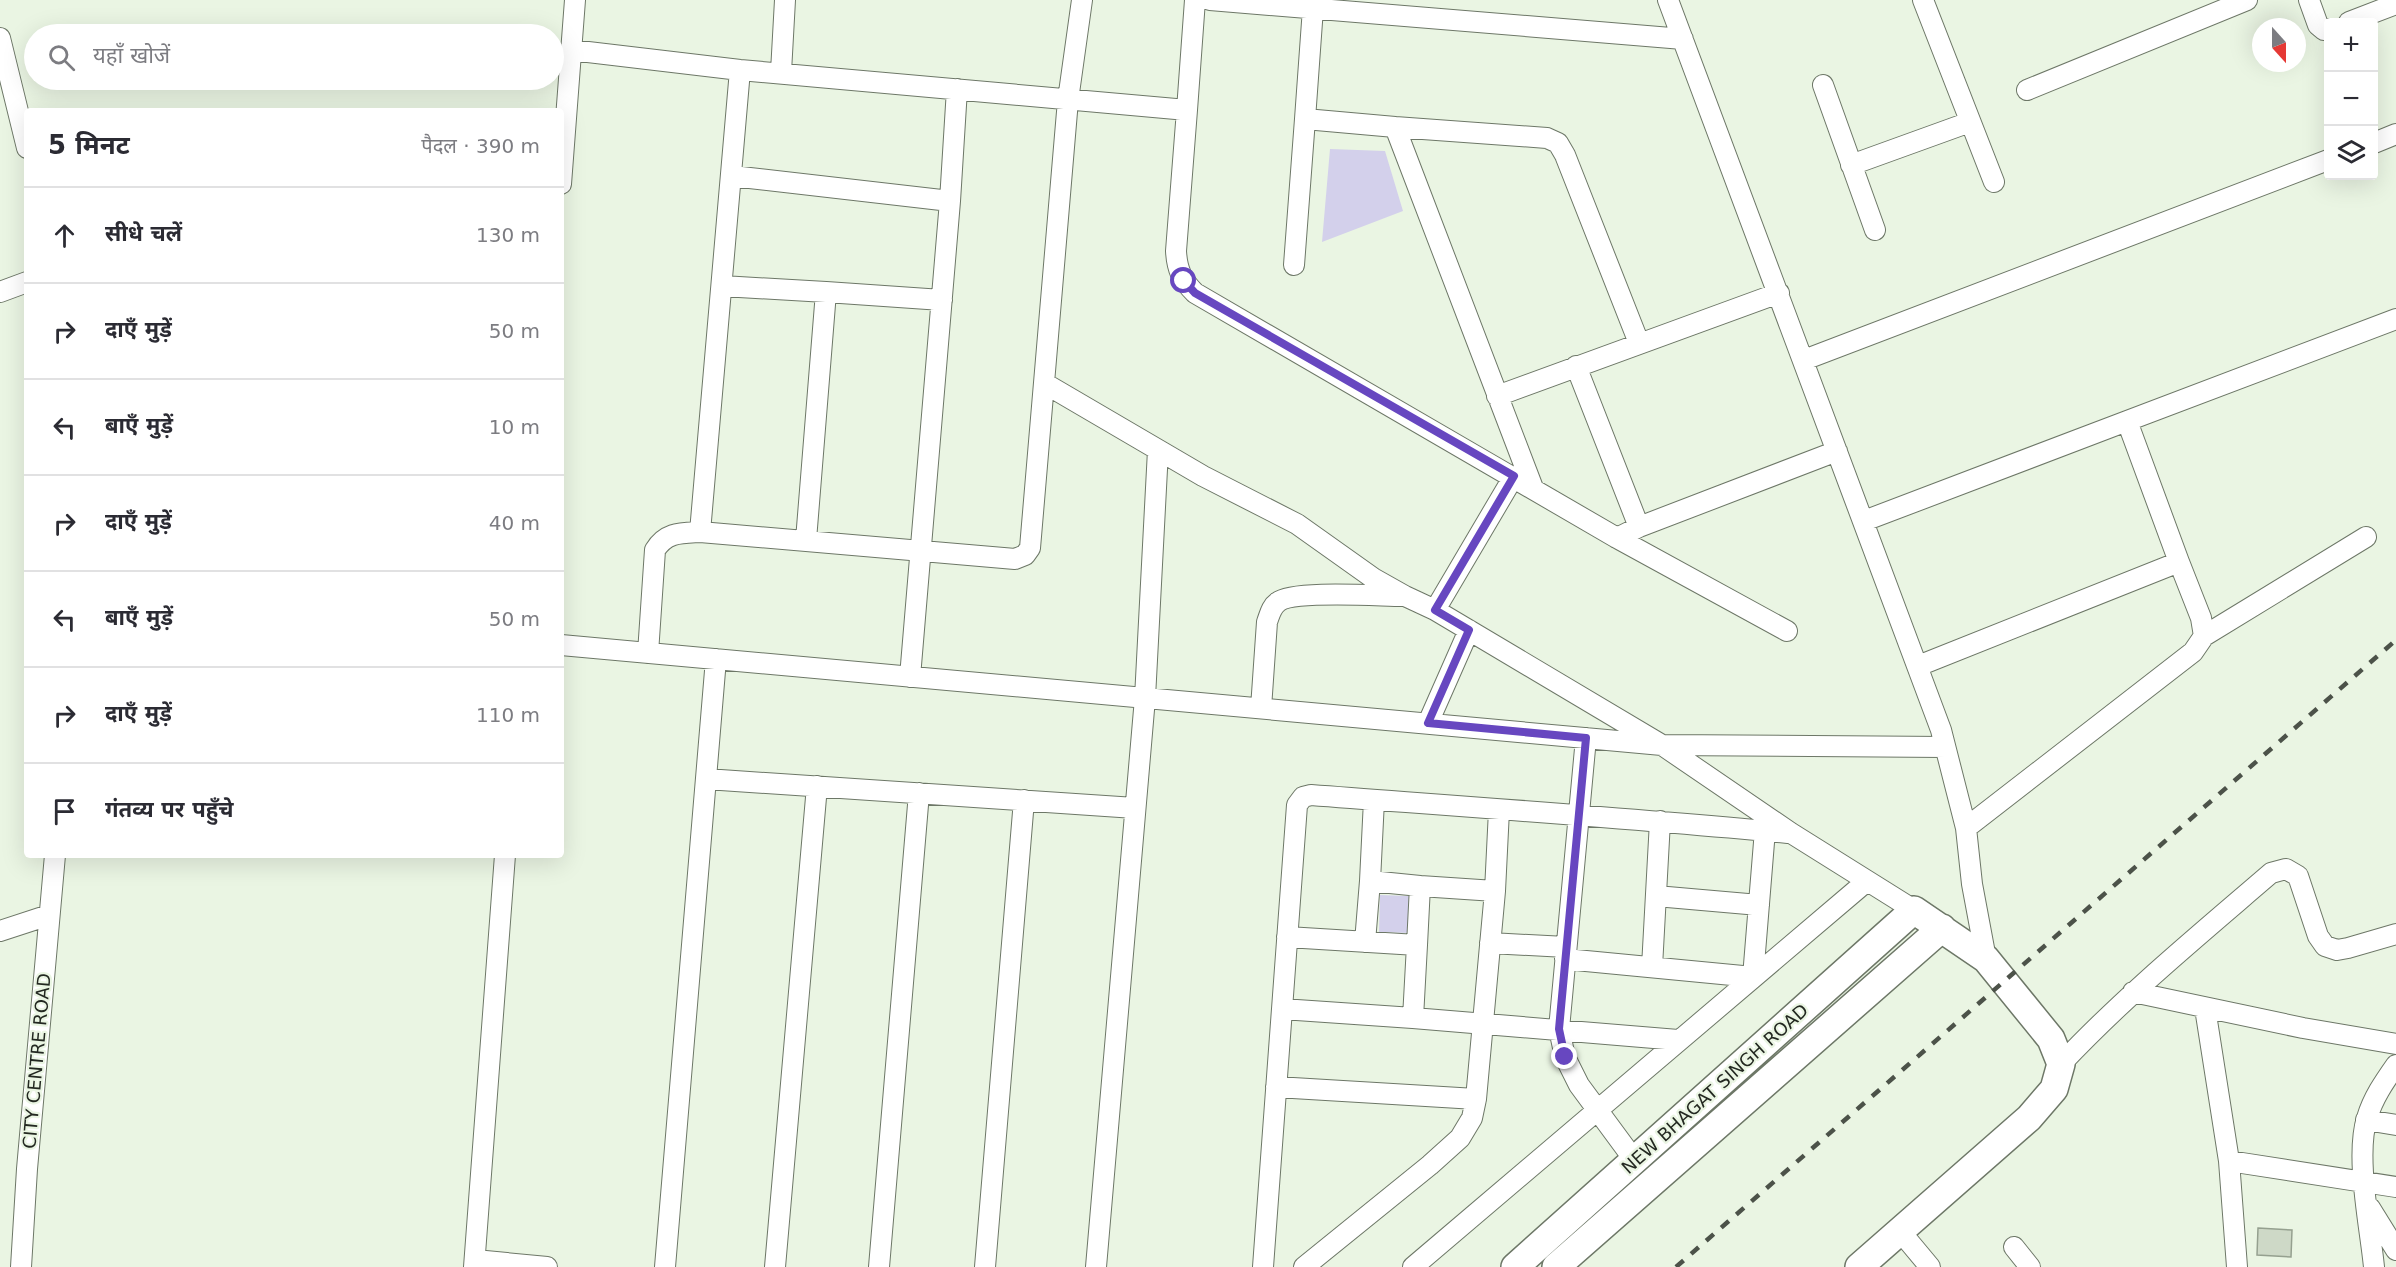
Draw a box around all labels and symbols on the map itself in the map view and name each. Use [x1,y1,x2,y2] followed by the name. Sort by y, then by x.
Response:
[2252,18,2306,72] north arrow
[1170,267,1196,293] route start
[18,972,55,1150] street label: CITY CENTRE ROAD
[1617,999,1812,1178] street label: NEW BHAGAT SINGH ROAD
[1551,1043,1577,1069] route end

